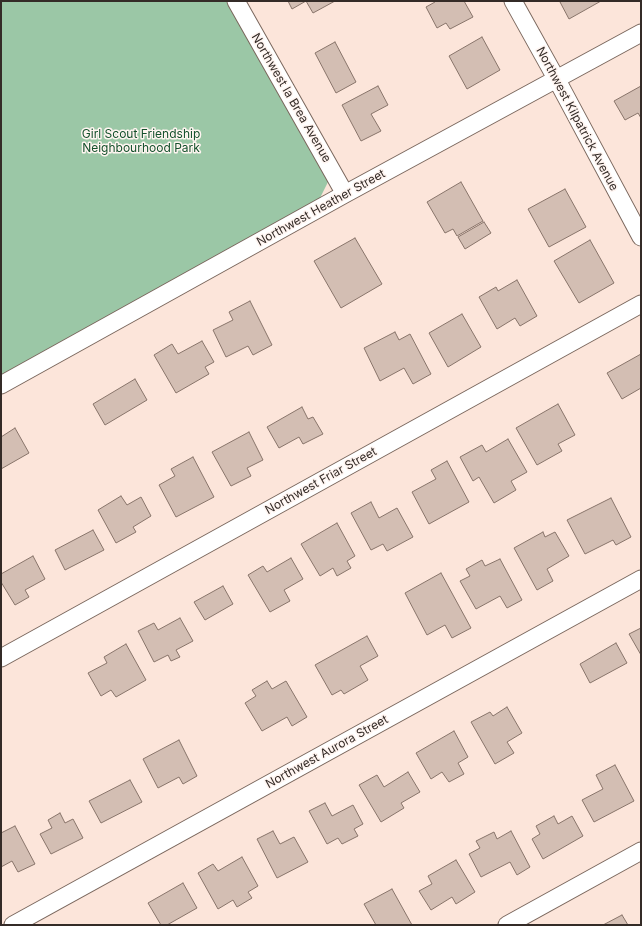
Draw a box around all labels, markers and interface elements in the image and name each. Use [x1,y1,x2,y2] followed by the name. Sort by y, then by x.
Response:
[248,31,334,165] street label: Northwest la Brea Avenue
[533,45,621,193] street label: Northwest Kilpatrick Avenue
[82,127,200,155] park label: Girl Scout Friendship Neighbourhood Park
[254,167,388,249] street label: Northwest Heather Street
[263,444,379,518] street label: Northwest Friar Street
[263,712,391,792] street label: Northwest Aurora Street

